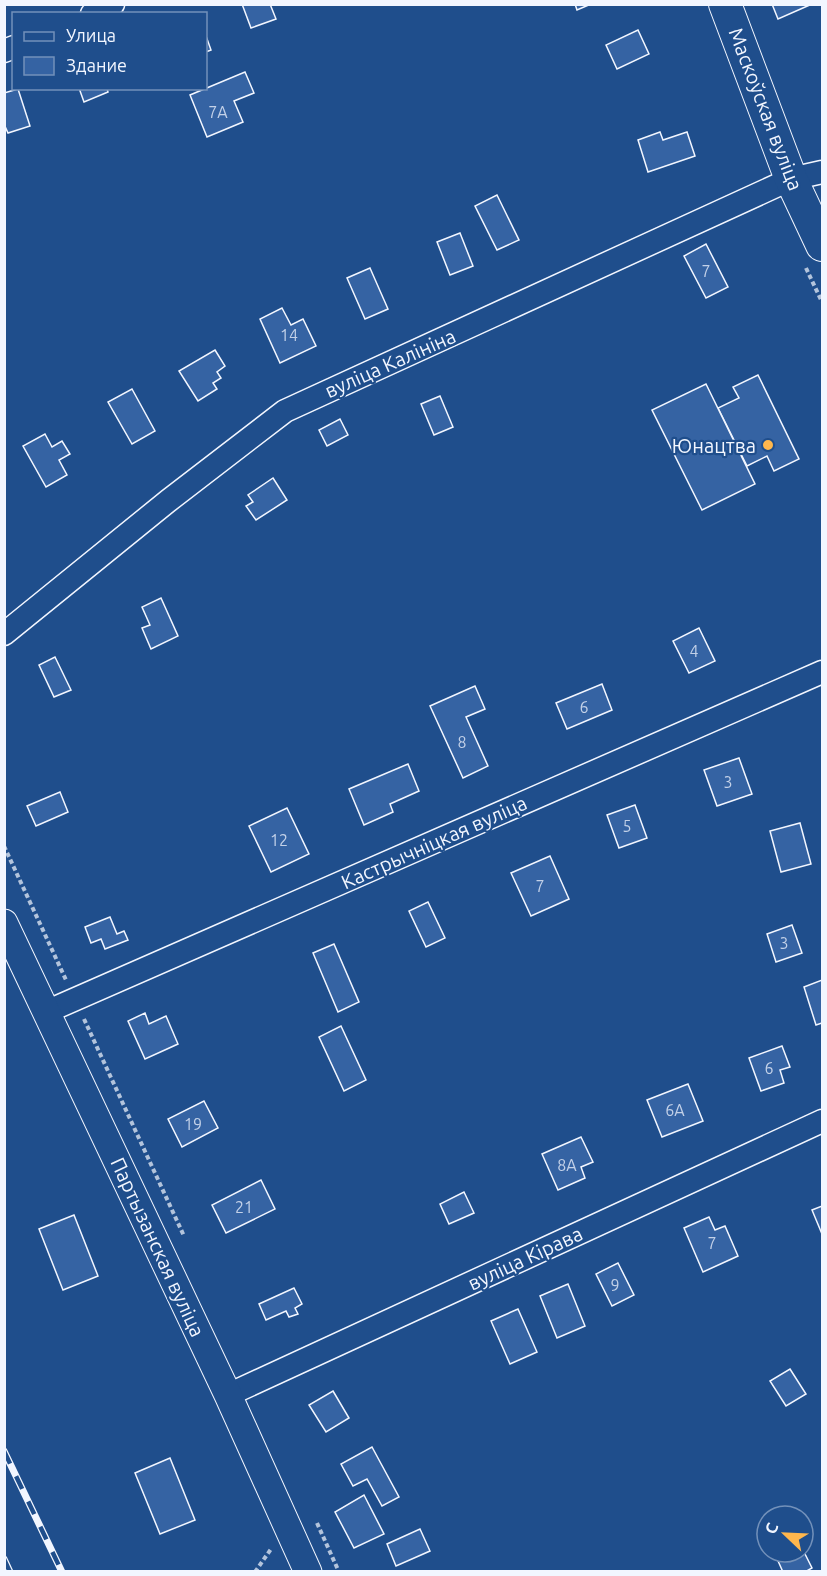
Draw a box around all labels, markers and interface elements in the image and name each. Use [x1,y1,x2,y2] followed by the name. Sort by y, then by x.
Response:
[12,12,207,90] legend
[724,24,808,194] street label: Маскоўская вуліца
[66,25,116,45] text: Улица
[66,55,127,75] text: Здание
[208,103,228,121] house number: 7А
[701,262,711,280] house number: 7
[321,324,459,402] street label: вуліца Калініна
[280,326,298,344] house number: 14
[672,434,756,457] place label: Юнацтва
[761,438,775,452] marker: Юнацтва
[689,642,699,660] house number: 4
[579,698,589,716] house number: 6
[457,733,467,751] house number: 8
[723,773,733,791] house number: 3
[338,791,530,893] street label: Кастрычніцкая вуліца
[622,817,632,835] house number: 5
[270,831,288,849] house number: 12
[535,877,545,895] house number: 7
[779,934,789,952] house number: 3
[764,1059,774,1077] house number: 6
[665,1101,685,1119] house number: 6А
[184,1115,202,1133] house number: 19
[106,1154,210,1340] street label: Партызанская вуліца
[557,1156,577,1174] house number: 8А
[235,1198,253,1216] house number: 21
[464,1221,586,1295] street label: вуліца Кірава
[707,1234,717,1252] house number: 7
[610,1276,620,1294] house number: 9
[755,1504,815,1564] north arrow
[761,1520,781,1536] text: С

